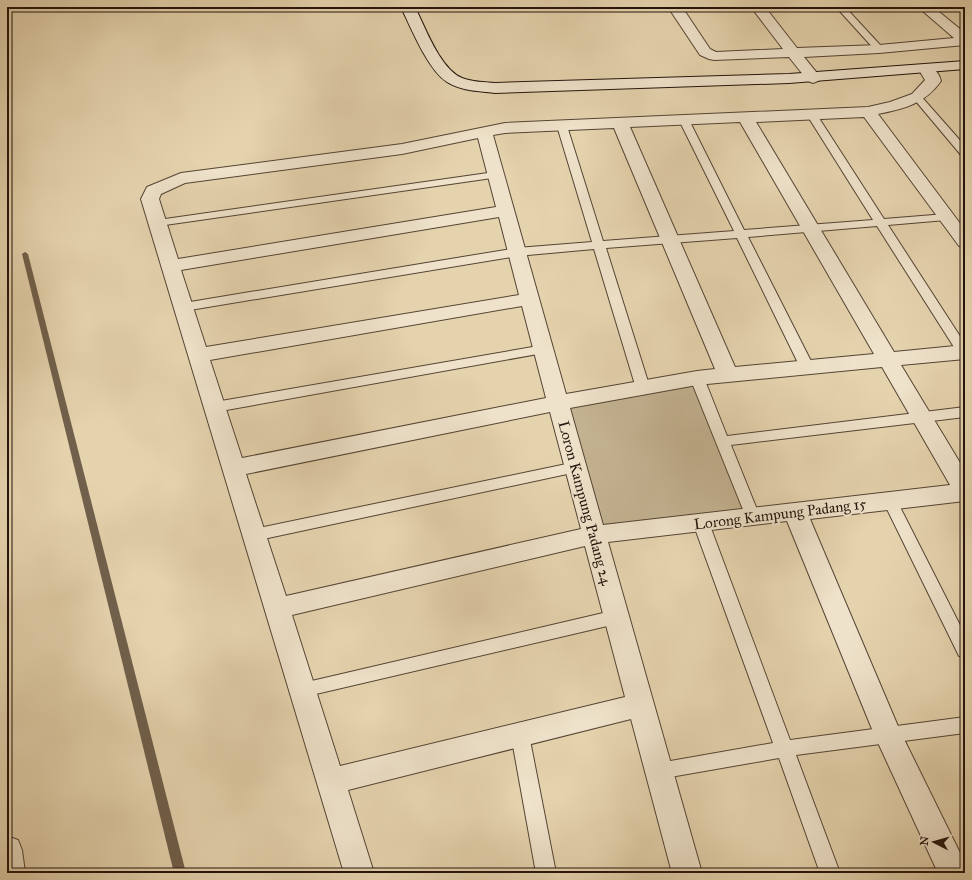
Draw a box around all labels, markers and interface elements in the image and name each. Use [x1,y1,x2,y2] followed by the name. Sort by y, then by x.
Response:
[554,419,616,588] street label: Loron Kampung Padang 24
[693,495,867,533] street label: Lorong Kampung Padang 15
[914,822,954,862] north arrow
[918,835,932,846] text: N

